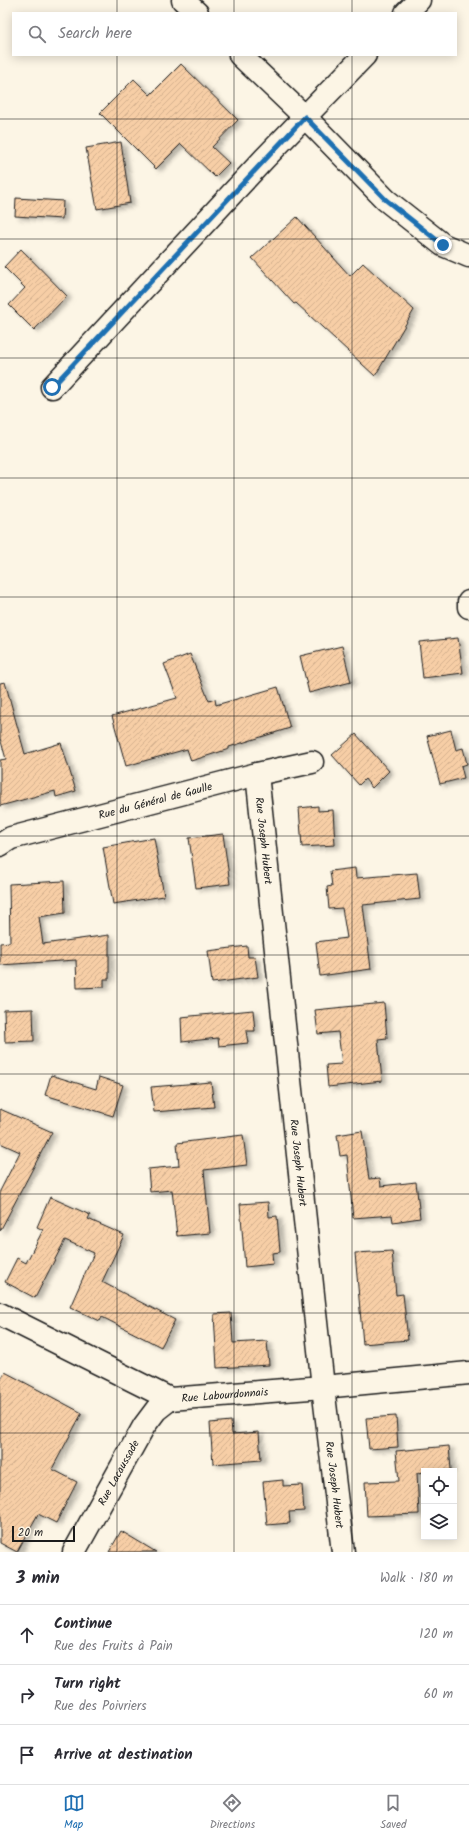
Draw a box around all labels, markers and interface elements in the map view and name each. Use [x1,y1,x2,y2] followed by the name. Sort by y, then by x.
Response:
[12,12,457,56] search box
[58,22,132,46] text: Search here
[26,23,48,45] icon: search
[434,236,452,254] route end
[43,378,61,396] route start
[97,778,214,825] street label: Rue du Général de Gaulle
[250,796,277,886] street label: Rue Joseph Hubert
[284,1118,312,1208] street label: Rue Joseph Hubert
[181,1383,269,1408] street label: Rue Labourdonnais
[94,1437,145,1509] street label: Rue Lacaussade
[320,1440,348,1530] street label: Rue Joseph Hubert
[421,1468,457,1540] map controls
[421,1468,457,1504] button: locate
[421,1504,457,1540] button: layers
[12,1524,75,1543] scale bar
[18,1524,43,1542] text: 20 m
[16,1565,60,1592] text: 3 min
[380,1568,453,1589] text: Walk · 180 m
[54,1612,112,1636] text: Continue
[16,1624,38,1646] icon: ahead
[419,1624,453,1645] text: 120 m
[54,1636,173,1657] text: Rue des Fruits à Pain
[54,1672,121,1696] text: Turn right
[16,1684,38,1706] icon: right
[424,1684,453,1705] text: 60 m
[54,1696,147,1717] text: Rue des Poivriers
[54,1743,193,1767] text: Arrive at destination
[16,1744,38,1766] icon: arrive
[63,1792,85,1834] tab: Map
[210,1792,255,1834] tab: Directions
[380,1792,406,1834] tab: Saved

